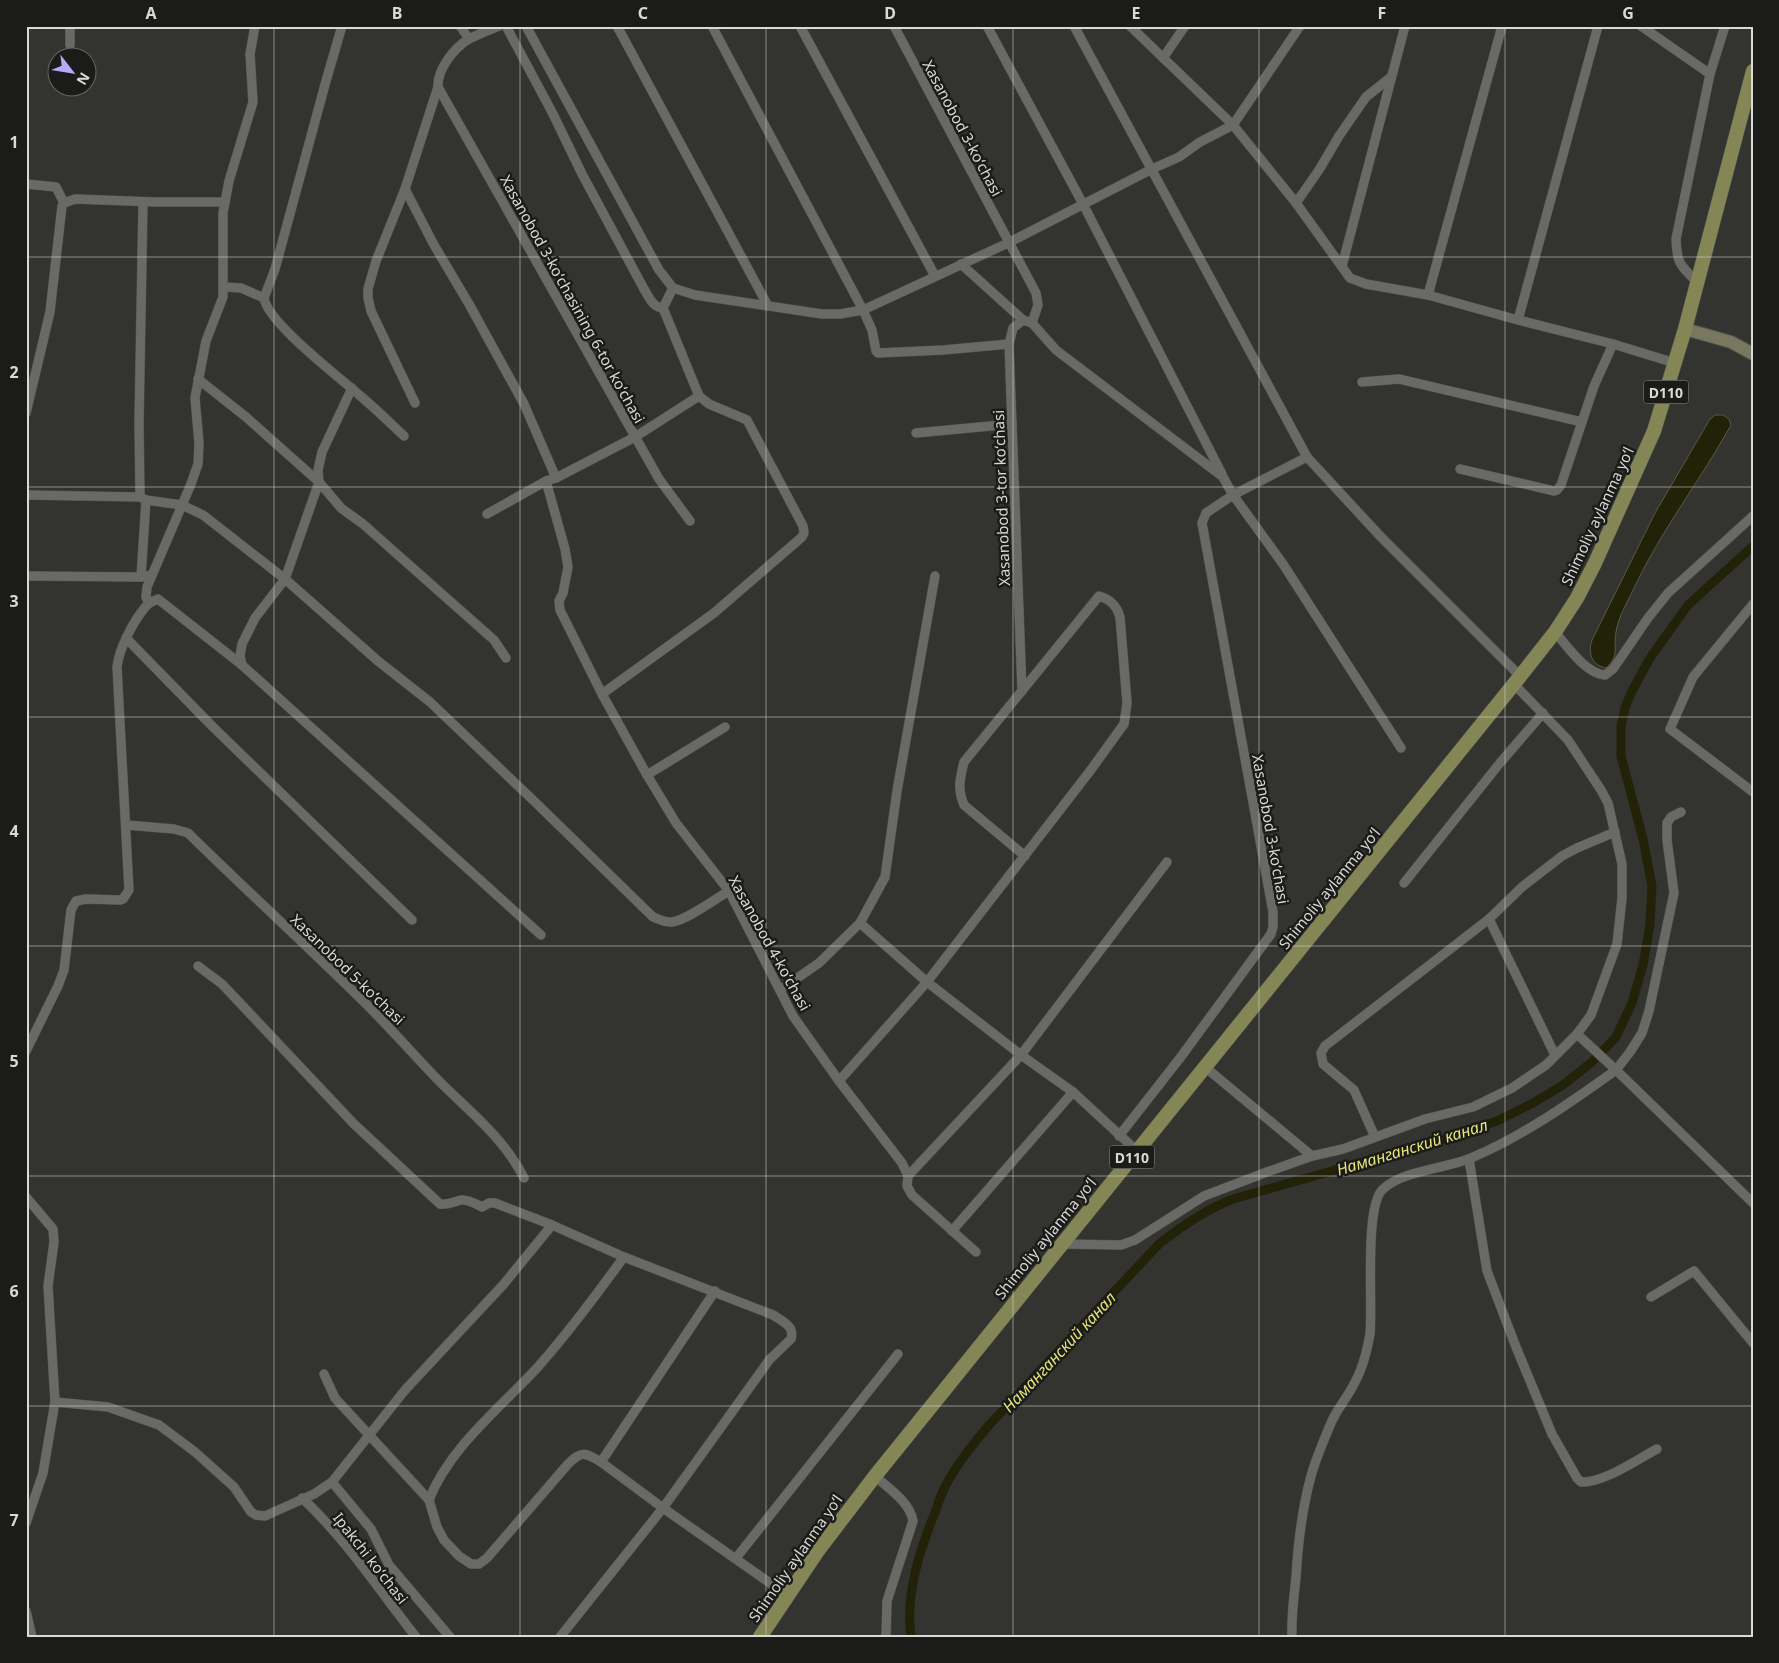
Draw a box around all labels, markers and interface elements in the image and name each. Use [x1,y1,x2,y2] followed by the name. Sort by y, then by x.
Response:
[145,2,157,24] text: A
[392,2,402,24] text: B
[638,2,648,24] text: C
[884,2,896,24] text: D
[1132,2,1141,24] text: E
[1378,2,1386,24] text: F
[1622,2,1634,24] text: G
[48,48,98,98] north arrow
[919,56,1007,200] street label: Xasanobod 3-koʻchasi
[72,69,95,89] text: N
[9,131,19,153] text: 1
[496,171,650,427] street label: Xasanobod 3-koʻchasining 6-tor koʻchasi
[9,361,19,383] text: 2
[1644,381,1688,404] road number: D110
[988,410,1014,586] street label: Xasanobod 3-tor koʻchasi
[1556,443,1638,589] street label: Shimoliy aylanma yoʻl
[9,590,19,612] text: 3
[1248,753,1294,905] street label: Xasanobod 3-koʻchasi
[9,820,19,842] text: 4
[1274,823,1384,953] street label: Shimoliy aylanma yoʻl
[724,872,816,1014] street label: Xasanobod 4-koʻchasi
[287,909,409,1029] street label: Xasanobod 5-koʻchasi
[9,1050,19,1072] text: 5
[1334,1114,1490,1180] water label: Наманганский канал
[1110,1146,1154,1168] road number: D110
[990,1173,1100,1303] street label: Shimoliy aylanma yoʻl
[9,1280,19,1302] text: 6
[997,1287,1121,1417] water label: Наманганский канал
[744,1490,846,1626] street label: Shimoliy aylanma yoʻl
[329,1508,413,1608] street label: Ipakchi koʻchasi
[9,1509,19,1531] text: 7

